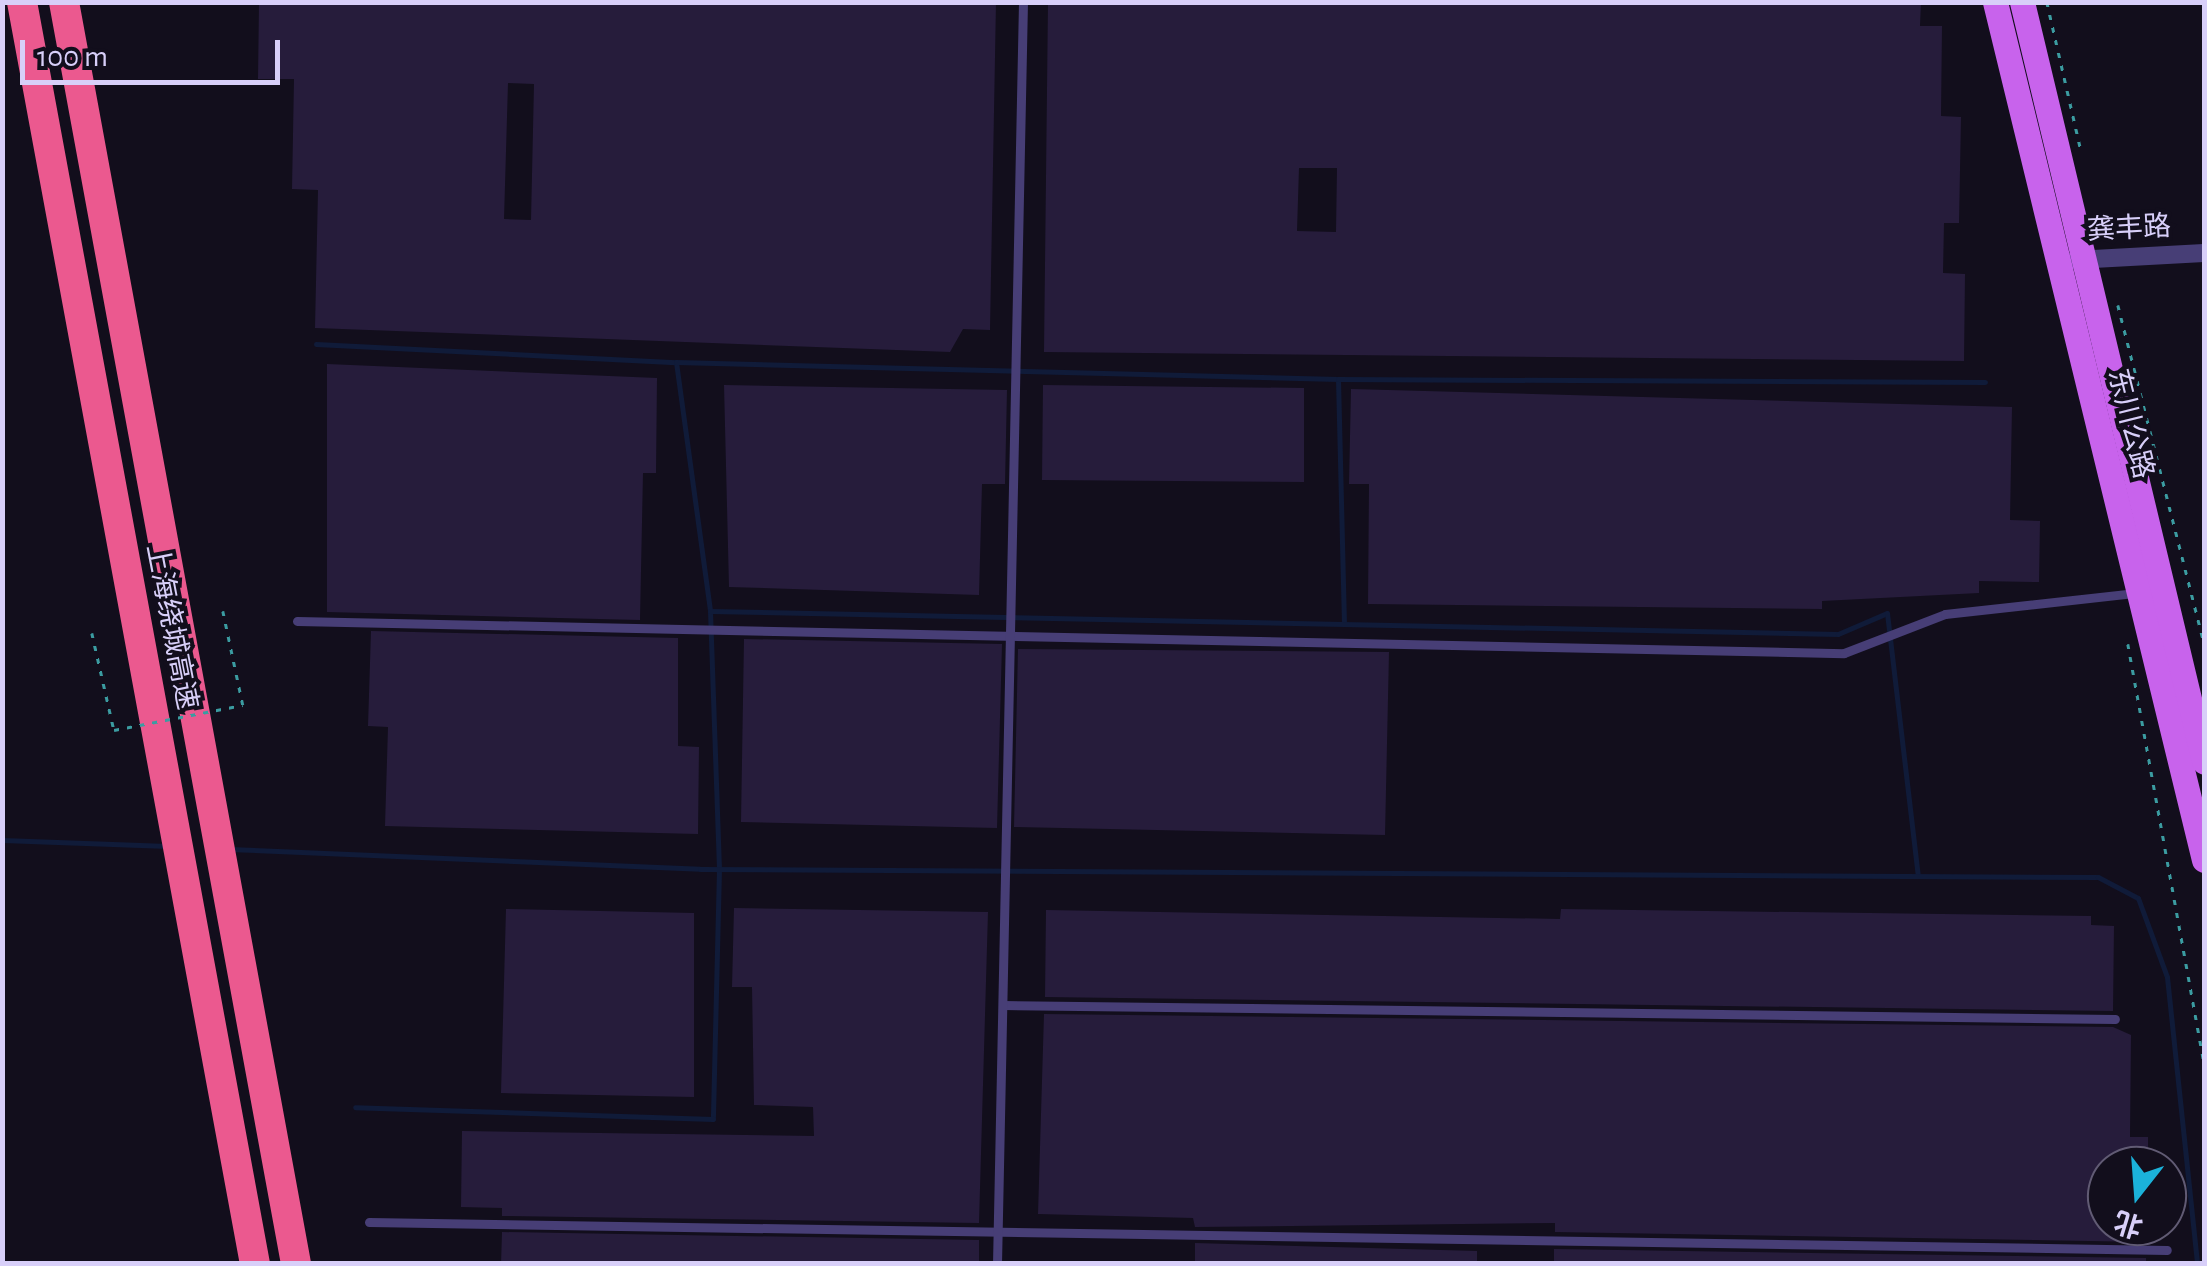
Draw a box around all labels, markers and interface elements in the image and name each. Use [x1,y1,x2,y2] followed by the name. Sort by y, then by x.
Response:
[25,20,285,82] scale bar
[37,42,108,72] text: 100 m
[2086,210,2172,248] street label: 龚丰路
[2100,366,2160,482] street label: 东川公路
[138,541,204,713] street label: 上海绕城高速
[2087,1146,2187,1246] north arrow
[2111,1205,2146,1240] text: 北

